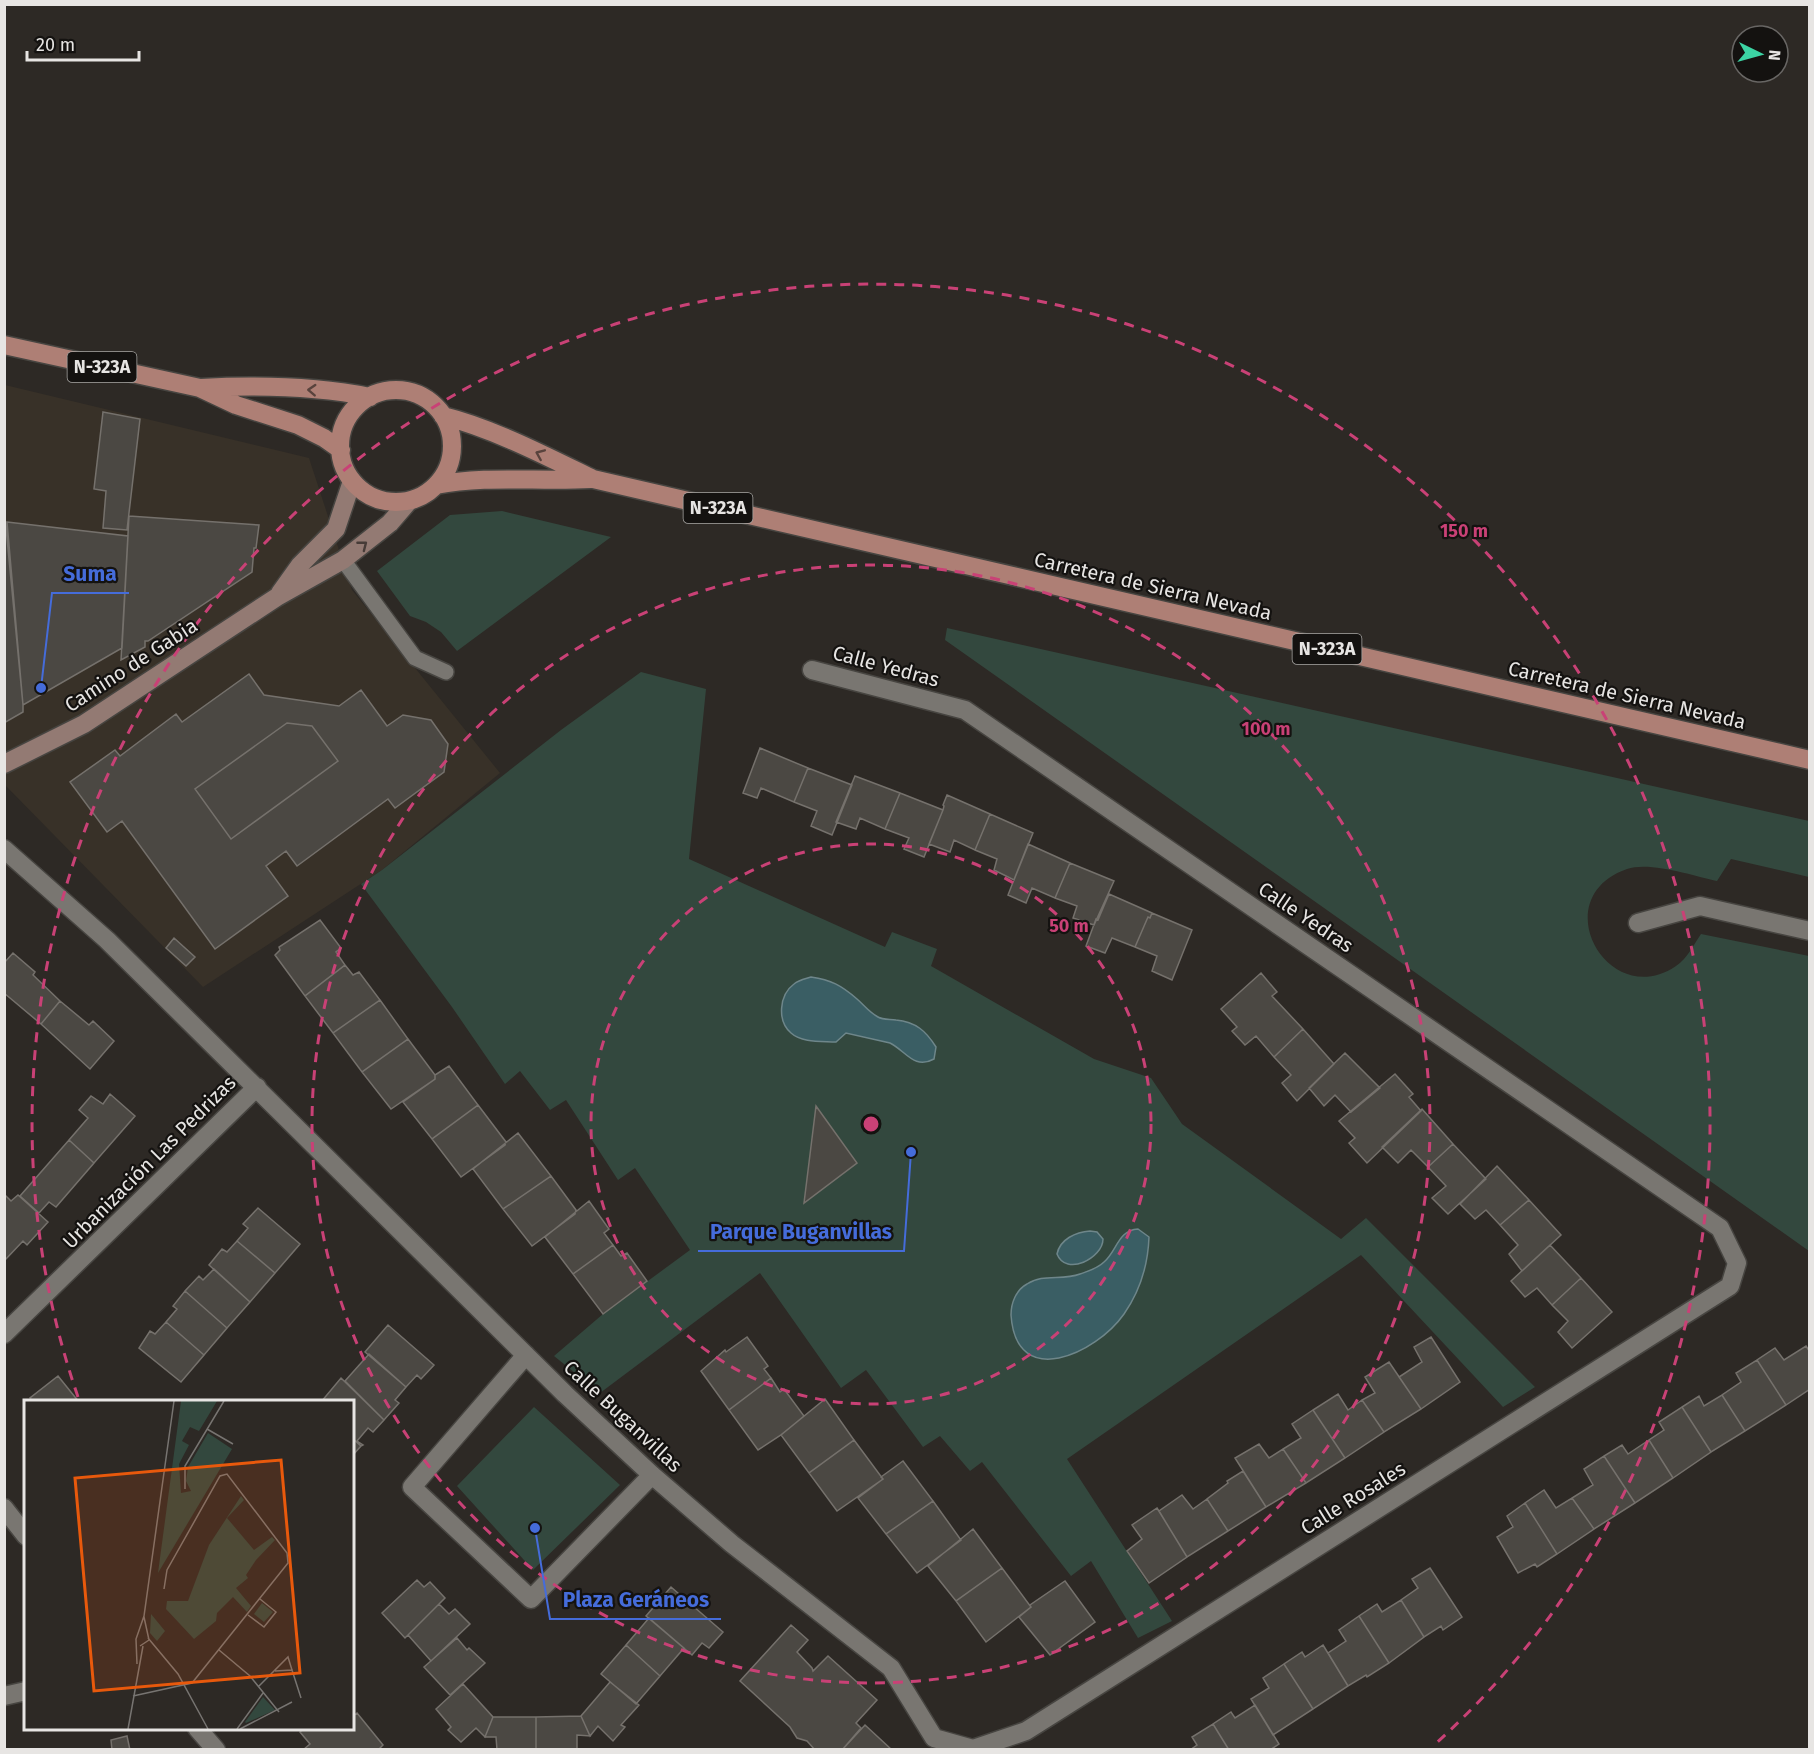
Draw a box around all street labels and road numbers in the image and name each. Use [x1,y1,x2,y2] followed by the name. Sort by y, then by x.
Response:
[68,352,136,382] road number: N-323A
[684,493,752,523] road number: N-323A
[1032,547,1274,625] street label: Carretera de Sierra Nevada
[60,613,202,717] street label: Camino de Gabia
[1292,634,1362,664] road number: N-323A
[830,640,942,692] street label: Calle Yedras
[1506,656,1748,734] street label: Carretera de Sierra Nevada
[1254,877,1358,957] street label: Calle Yedras
[57,1070,241,1254] street label: Urbanización Las Pedrizas
[559,1355,687,1477] street label: Calle Buganvillas
[1296,1456,1410,1540] street label: Calle Rosales

